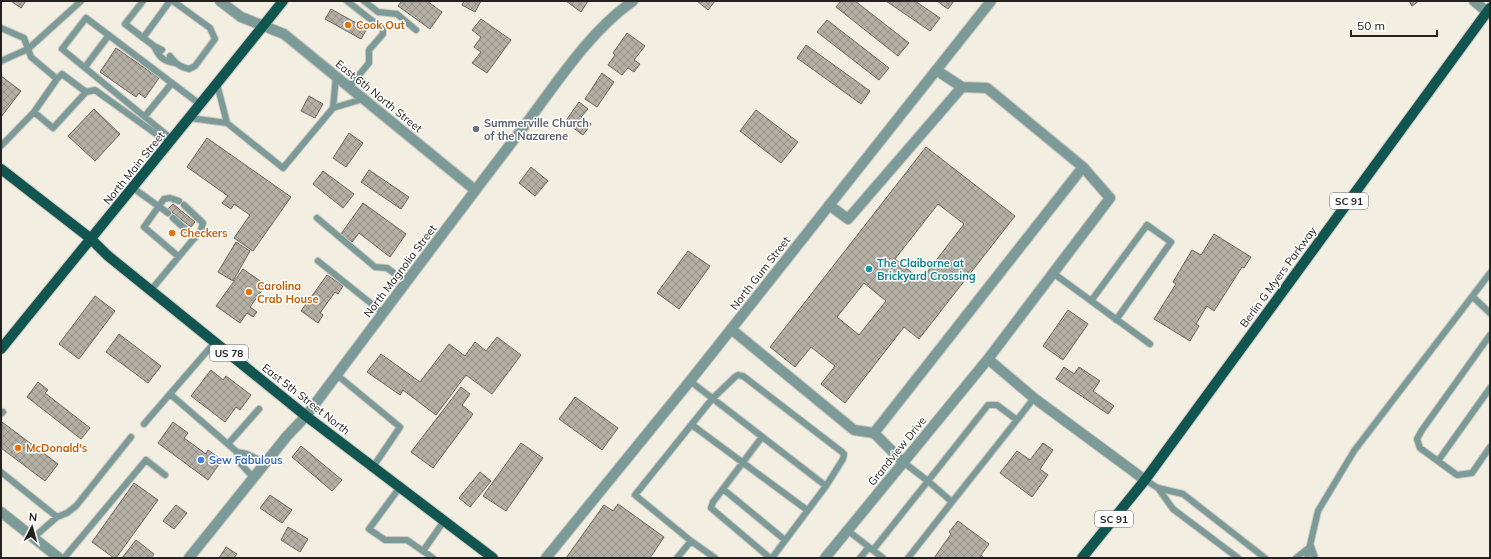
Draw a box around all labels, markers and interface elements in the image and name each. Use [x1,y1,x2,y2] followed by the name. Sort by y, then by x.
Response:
[1351,12,1437,38] scale bar
[356,18,405,32] place label: Cook Out
[1357,18,1385,33] text: 50 m
[343,20,353,30] marker: Cook Out
[333,57,425,135] street label: East 6th North Street
[484,116,589,143] place label: Summerville Church of the Nazarene
[471,124,481,134] marker: Summerville Church of the Nazarene
[100,128,168,208] street label: North Main Street
[1330,193,1368,209] road number: SC 91
[361,222,440,320] street label: North Magnolia Street
[1237,224,1319,330] street label: Berlin G Myers Parkway
[180,226,228,240] place label: Checkers
[167,228,177,238] marker: Checkers
[727,233,793,312] street label: North Gum Street
[877,256,976,283] place label: The Claiborne at Brickyard Crossing
[864,264,874,274] marker: The Claiborne at Brickyard Crossing
[257,279,319,306] place label: Carolina Crab House
[244,287,254,297] marker: Carolina Crab House
[210,345,248,361] road number: US 78
[259,360,353,438] street label: East 5th Street North
[865,414,929,488] street label: Grandview Drive
[26,441,88,455] place label: McDonald's
[13,443,23,453] marker: McDonald's
[209,453,283,467] place label: Sew Fabulous
[196,455,206,465] marker: Sew Fabulous
[12,507,52,547] north arrow
[28,510,38,524] text: N
[1095,511,1133,527] road number: SC 91

